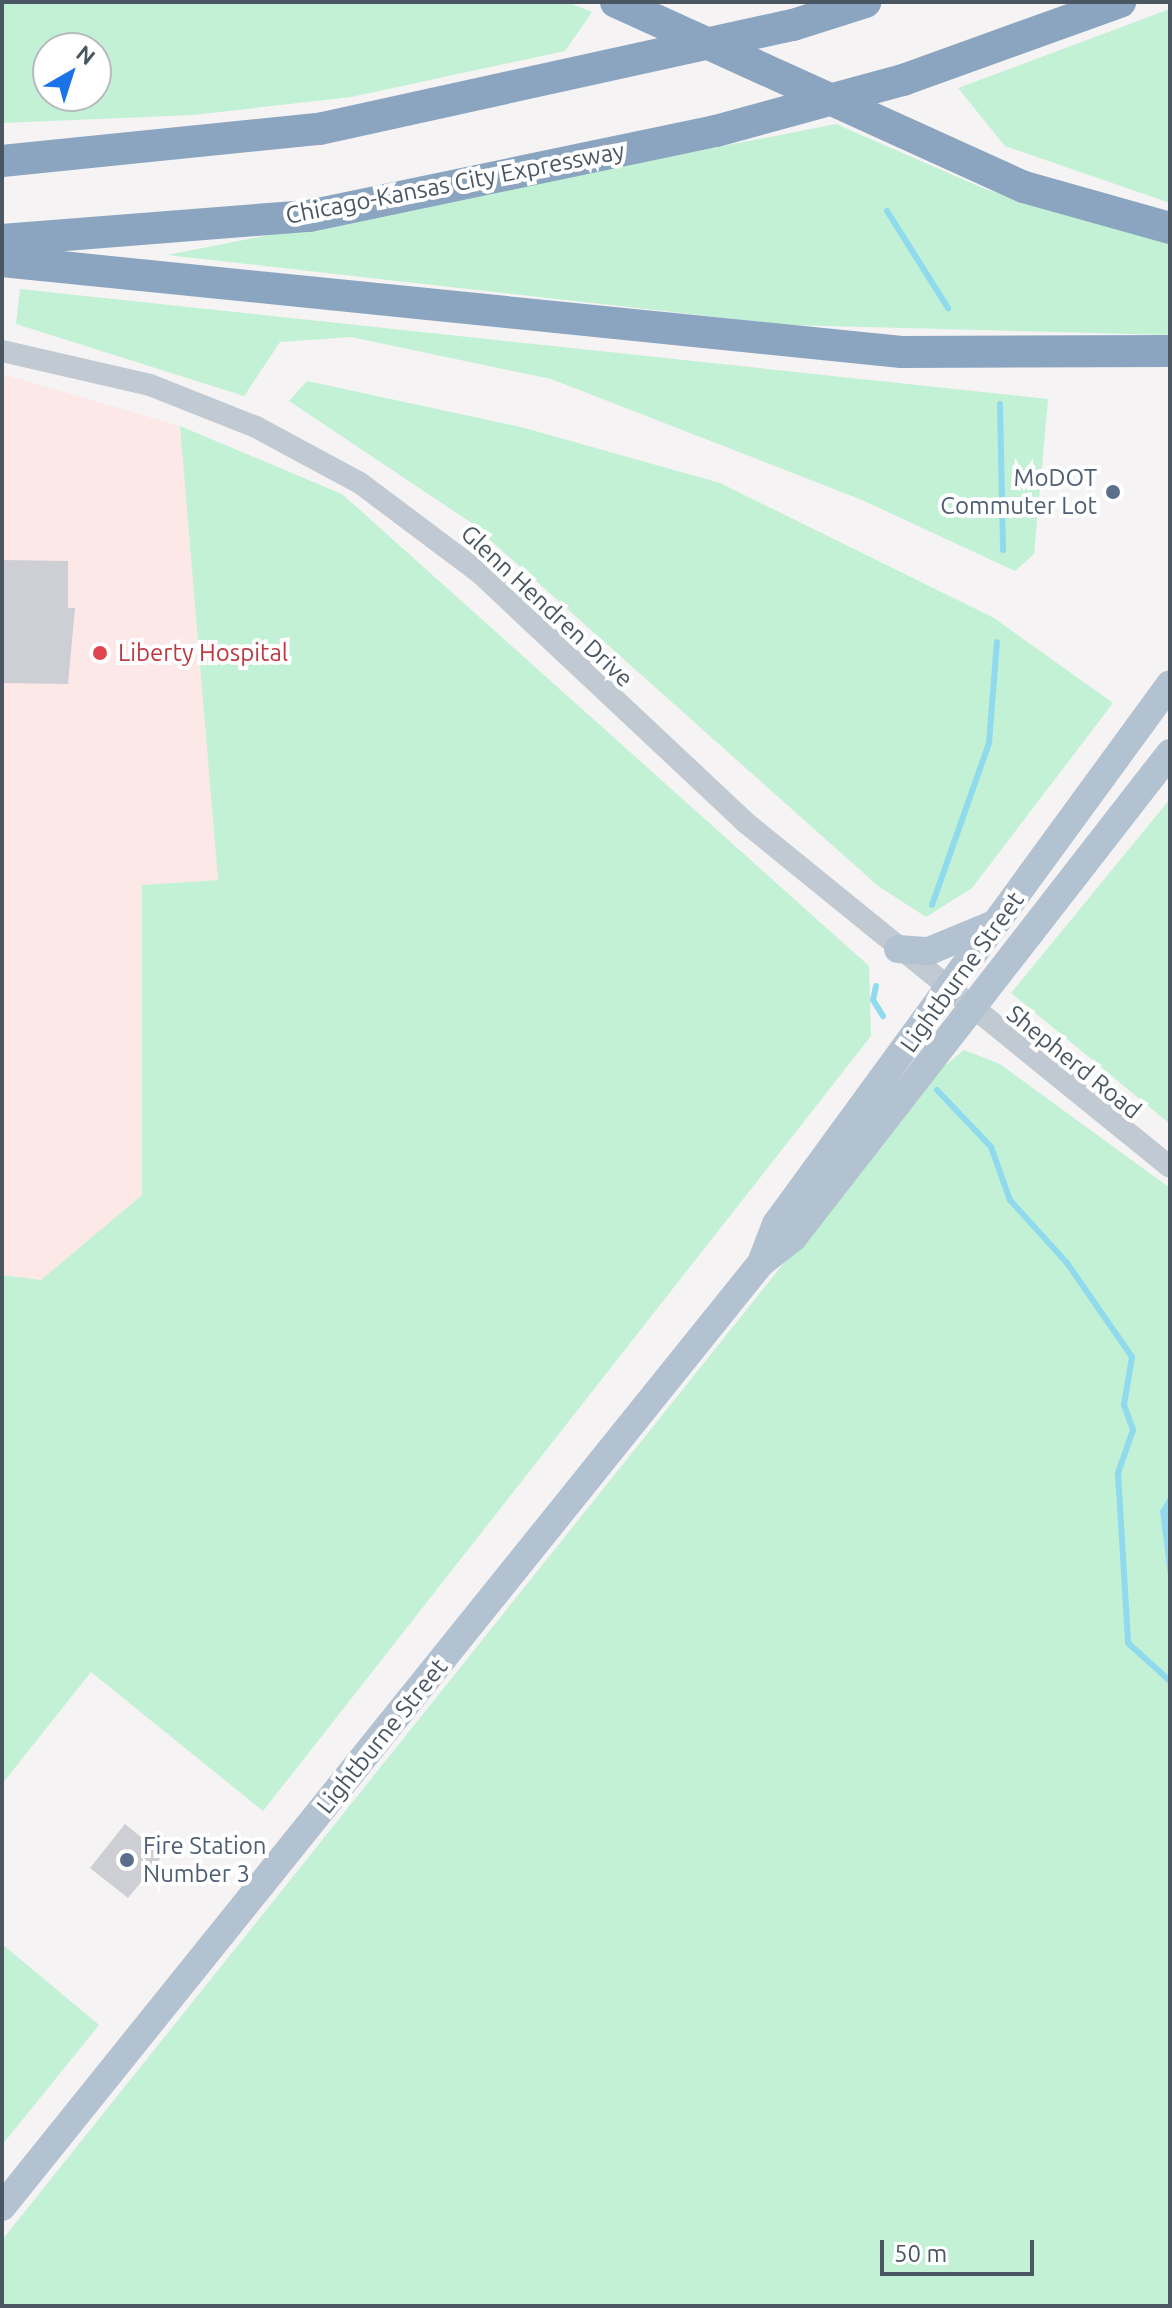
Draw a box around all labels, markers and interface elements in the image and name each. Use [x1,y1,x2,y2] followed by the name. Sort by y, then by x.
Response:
[32,32,112,112] north arrow
[72,40,100,69] text: N
[283,136,627,230] street label: Chicago-Kansas City Expressway
[940,464,1097,520] place label: MoDOT Commuter Lot
[1104,483,1122,501] marker: MoDOT Commuter Lot
[455,519,639,693] street label: Glenn Hendren Drive
[118,639,288,667] place label: Liberty Hospital
[89,642,111,664] marker: Liberty Hospital
[894,886,1030,1058] street label: Lightburne Street
[1001,999,1147,1125] street label: Shepherd Road
[311,1653,453,1819] street label: Lightburne Street
[143,1832,267,1888] place label: Fire Station Number 3
[118,1851,136,1869] marker: Fire Station Number 3
[884,2224,1038,2274] scale bar
[894,2240,947,2267] text: 50 m

